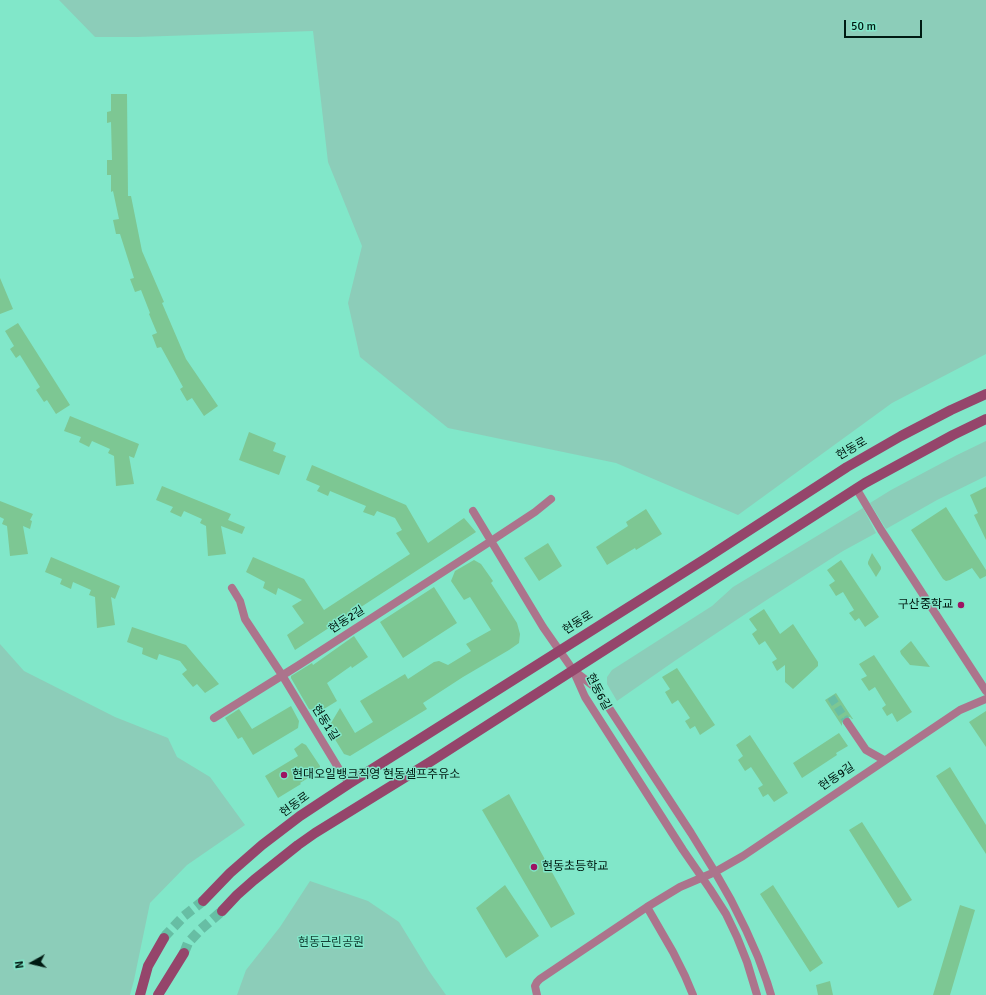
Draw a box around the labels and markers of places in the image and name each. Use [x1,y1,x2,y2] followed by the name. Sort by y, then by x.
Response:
[898,598,953,612] place label: 구산중학교
[956,600,966,610] marker: 구산중학교
[292,768,460,782] place label: 현대오일뱅크직영 현동셀프주유소
[279,770,289,780] marker: 현대오일뱅크직영 현동셀프주유소
[542,860,608,874] place label: 현동초등학교
[529,862,539,872] marker: 현동초등학교

